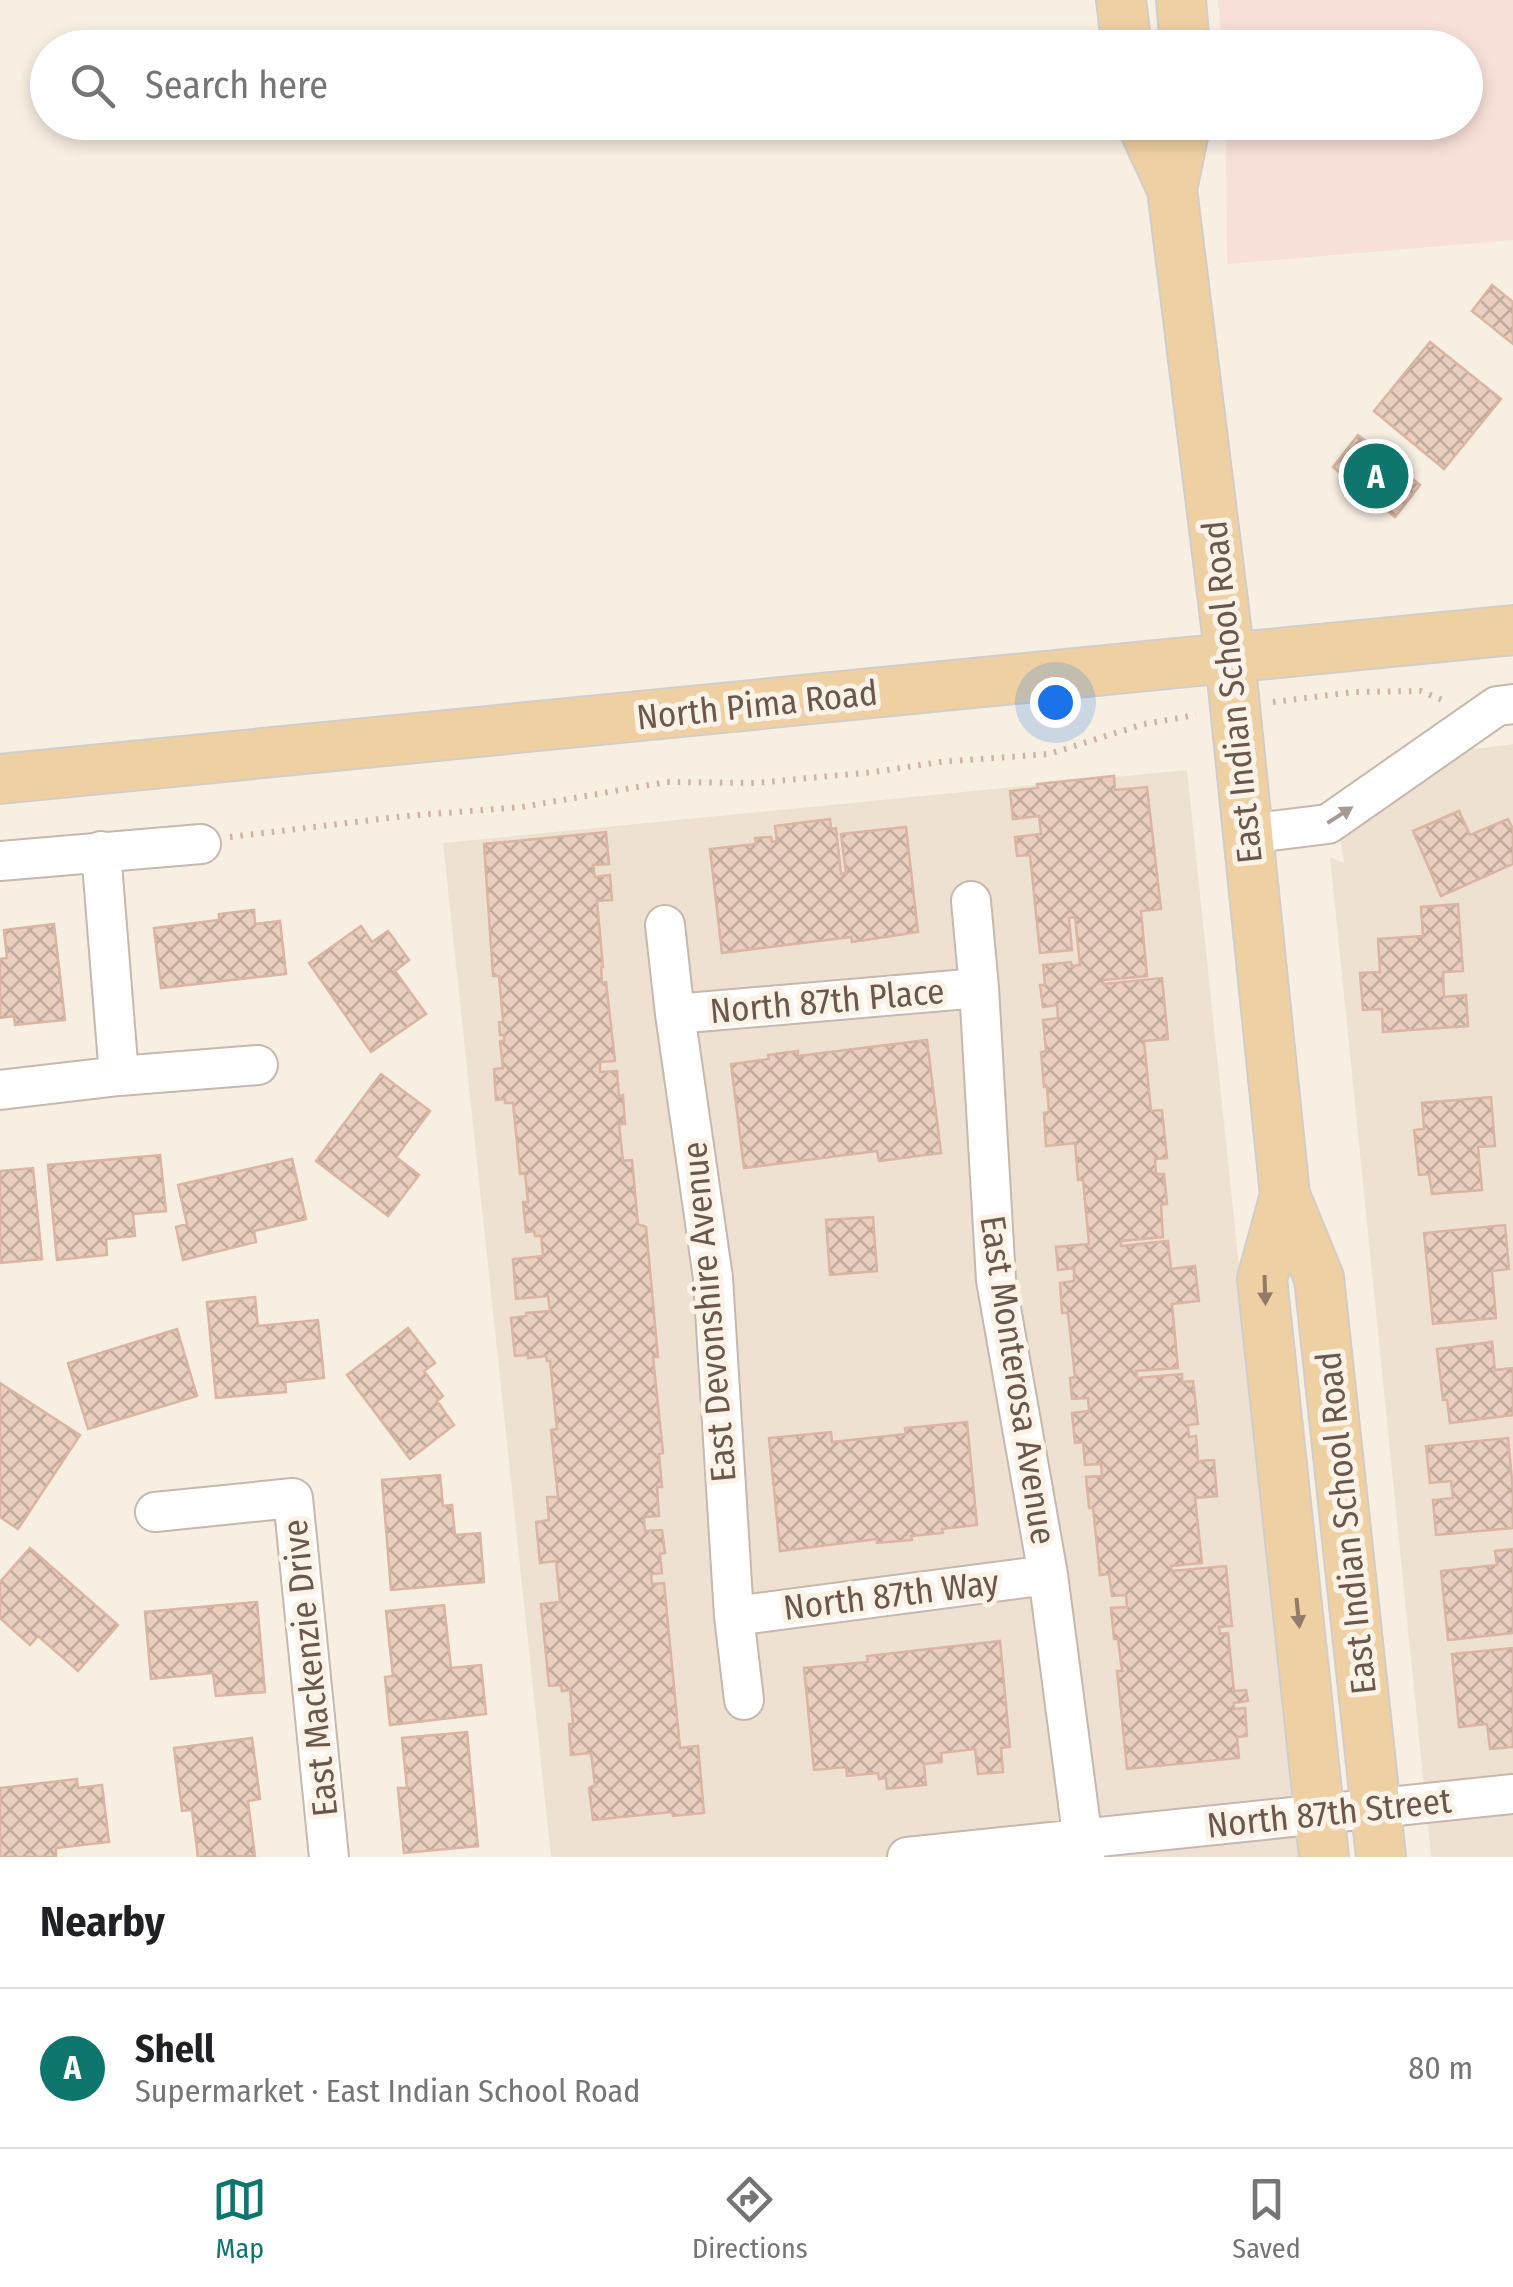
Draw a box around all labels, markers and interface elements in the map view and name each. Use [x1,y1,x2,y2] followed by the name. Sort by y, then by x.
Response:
[30,30,1483,140] search box
[65,58,120,113] icon: search
[145,62,328,108] text: Search here
[1344,438,1408,514] pin: A
[1193,519,1271,865] street label: East Indian School Road
[634,671,880,739] street label: North Pima Road
[1030,677,1081,728] your location
[1327,806,1354,824] one-way arrow
[708,970,946,1032] street label: North 87th Place
[673,1140,745,1484] street label: East Devonshire Avenue
[971,1213,1065,1547] street label: East Monterosa Avenue
[1257,1274,1273,1306] one-way arrow
[1307,1350,1385,1696] street label: East Indian School Road
[274,1517,346,1819] street label: East Mackenzie Drive
[781,1561,1001,1629] street label: North 87th Way
[1290,1597,1306,1629] one-way arrow
[1205,1779,1454,1847] street label: North 87th Street
[40,1897,165,1947] text: Nearby
[135,2026,215,2072] text: Shell
[64,2049,81,2087] text: A
[1408,2049,1473,2087] text: 80 m
[135,2072,640,2110] text: Supermarket · East Indian School Road
[212,2172,267,2265] tab: Map
[692,2172,808,2265] tab: Directions
[1232,2172,1301,2265] tab: Saved

